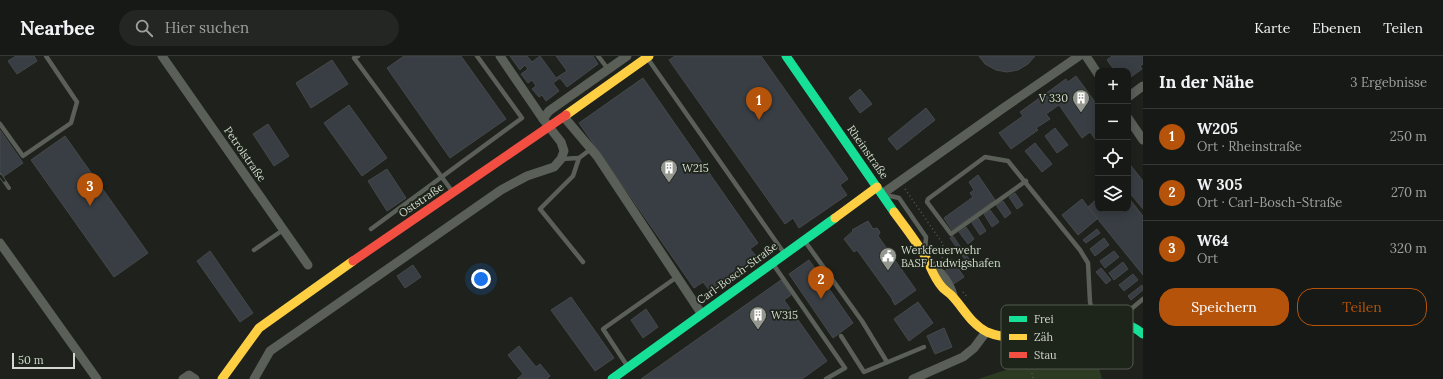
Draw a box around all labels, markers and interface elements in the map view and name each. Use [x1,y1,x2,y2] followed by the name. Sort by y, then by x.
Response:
[119,10,399,46] search box
[20,16,95,40] text: Nearbee
[133,17,155,39] icon: search
[165,18,249,37] text: Hier suchen
[1254,19,1290,37] text: Karte
[1312,19,1361,37] text: Ebenen
[1383,19,1423,37] text: Teilen
[1095,68,1131,212] map controls
[1095,68,1131,104] button: +
[1159,71,1254,93] text: In der Nähe
[1350,74,1427,91] text: 3 Ergebnisse
[746,87,772,120] pin: 1
[1071,88,1091,113] building icon: V 330
[1038,91,1068,105] place label: V 330
[1095,104,1131,140] button: −
[1197,119,1238,138] text: W205
[844,122,892,182] street label: Rheinstraße
[221,124,269,184] street label: Petrolstraße
[1169,128,1175,145] text: 1
[1390,128,1427,145] text: 250 m
[1197,138,1302,155] text: Ort · Rheinstraße
[1095,140,1131,176] button: locate
[659,158,679,183] building icon: W215
[682,161,709,175] place label: W215
[77,173,103,206] pin: 3
[1197,175,1242,194] text: W 305
[1095,176,1131,212] button: layers
[396,180,446,220] street label: Oststraße
[1169,184,1175,201] text: 2
[1391,184,1427,201] text: 270 m
[1197,194,1342,211] text: Ort · Carl-Bosch-Straße
[1197,231,1229,250] text: W64
[694,239,780,307] street label: Carl-Bosch-Straße
[1168,240,1176,257] text: 3
[1390,240,1427,257] text: 320 m
[901,243,1001,270] place label: Werkfeuerwehr BASF Ludwigshafen
[878,246,898,271] public building icon: Werkfeuerwehr BASF Ludwigshafen
[1197,250,1218,267] text: Ort
[808,266,834,299] pin: 2
[471,269,491,289] your location
[1159,288,1289,326] button: Speichern
[1297,288,1427,326] button: Teilen
[748,305,768,330] building icon: W315
[1001,305,1133,369] legend
[771,308,798,322] place label: W315
[1034,312,1054,326] text: Frei
[1034,330,1053,344] text: Zäh
[1034,348,1057,362] text: Stau
[12,351,75,370] scale bar
[18,353,44,367] text: 50 m

